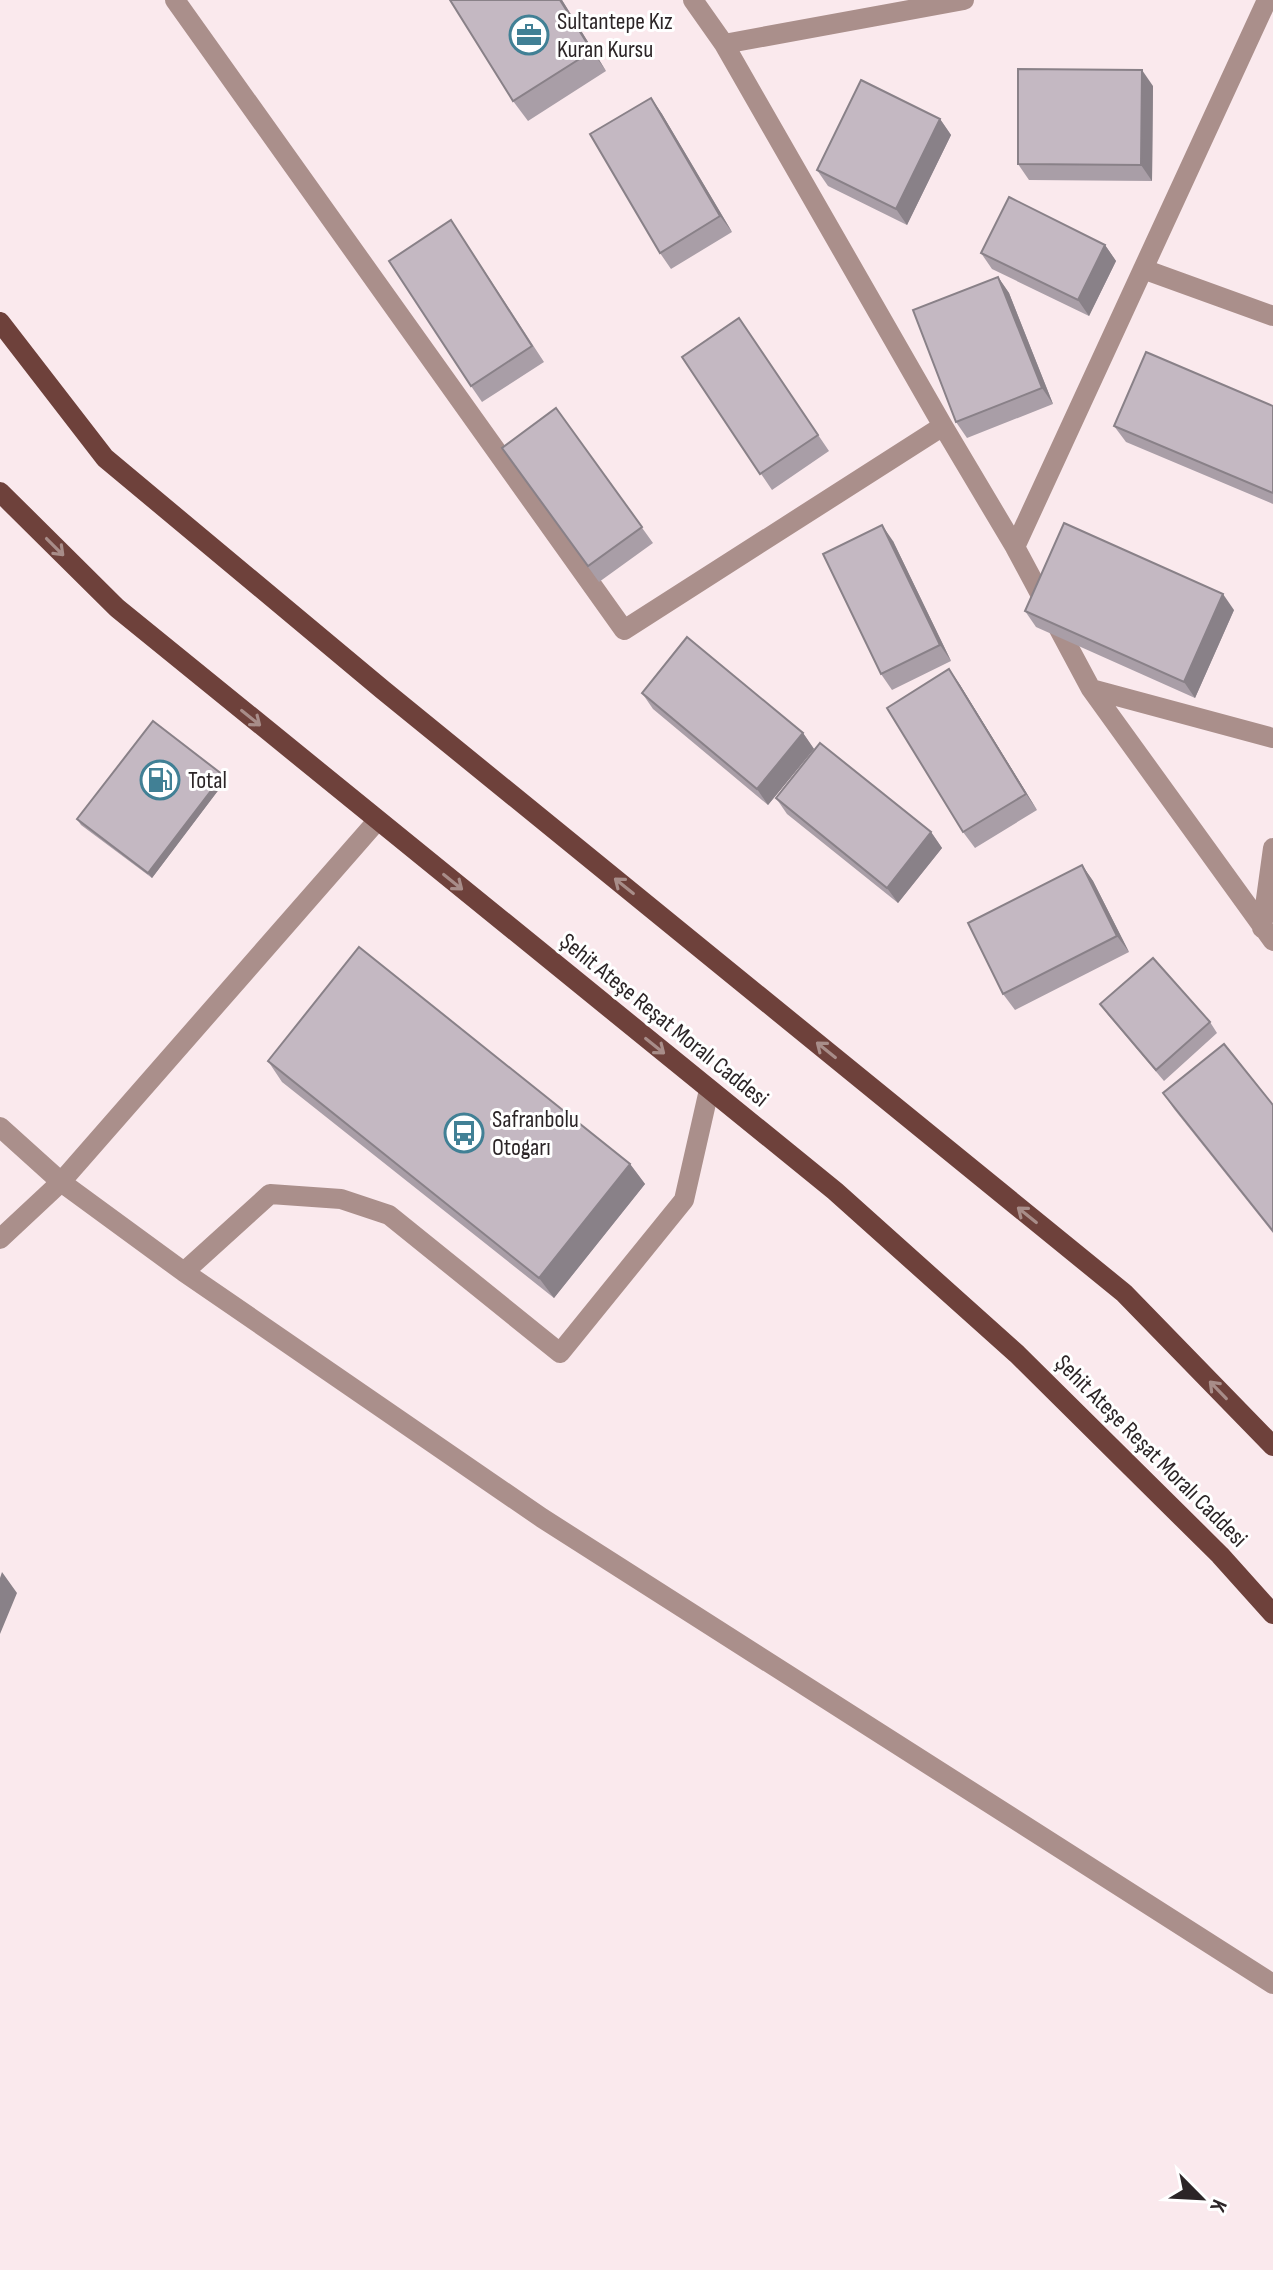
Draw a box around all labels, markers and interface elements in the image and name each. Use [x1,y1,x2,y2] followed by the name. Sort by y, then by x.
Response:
[557,7,673,64] place label: Sultantepe Kız Kuran Kursu
[508,14,550,56] office icon: Sultantepe Kız Kuran Kursu
[45,537,64,556] one-way arrow
[240,709,261,727] one-way arrow
[139,759,181,801] fuel station icon: Total
[188,766,227,795] place label: Total
[442,873,463,891] one-way arrow
[614,877,635,895] one-way arrow
[554,927,774,1113] street label: Şehit Ateşe Reşat Moralı Caddesi
[644,1036,665,1054] one-way arrow
[816,1042,837,1059] one-way arrow
[492,1105,579,1162] place label: Safranbolu Otogarı
[443,1112,485,1154] bus stop icon: Safranbolu Otogarı
[1017,1206,1038,1224] one-way arrow
[1049,1349,1253,1553] street label: Şehit Ateşe Reşat Moralı Caddesi
[1209,1380,1228,1400] one-way arrow
[1161,2158,1241,2238] north arrow
[1203,2195,1232,2216] text: K

